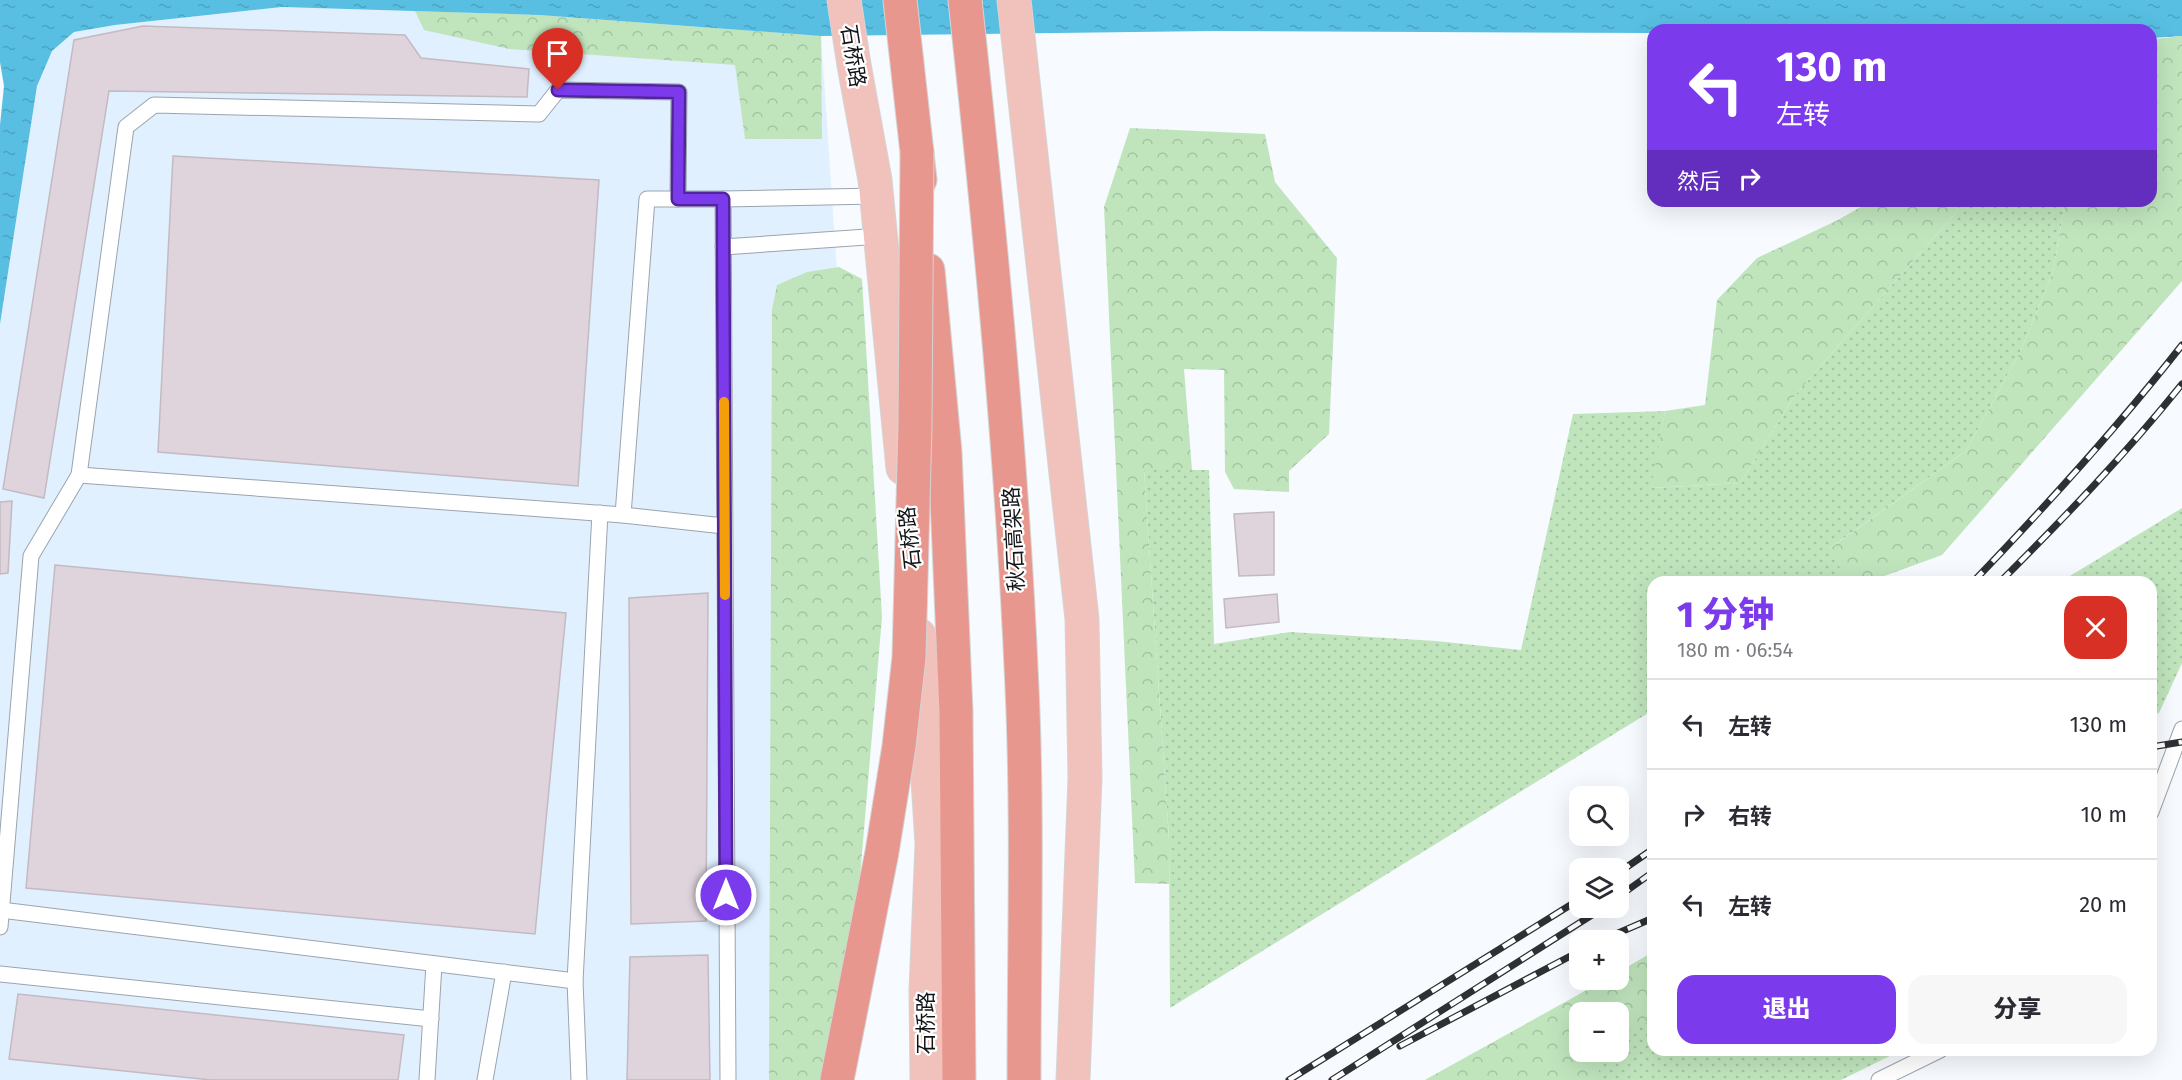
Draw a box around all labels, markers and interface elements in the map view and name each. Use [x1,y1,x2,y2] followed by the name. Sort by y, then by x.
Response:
[835,23,871,89] street label: 石桥路
[532,28,583,90] pin
[541,37,574,70] icon: arrive
[1776,42,1887,92] text: 130 m
[1677,48,1755,126] icon: left
[1776,99,1830,131] text: 左转
[1733,162,1766,195] icon: right
[1677,168,1721,195] text: 然后
[998,486,1030,592] street label: 秋石高架路
[894,505,926,571] street label: 石桥路
[1677,593,1774,637] text: 1 分钟
[2064,596,2127,659] button: close
[1677,638,1793,662] text: 180 m · 06:54
[1677,708,1710,741] icon: left
[2070,711,2127,738] text: 130 m
[1728,713,1772,740] text: 左转
[1569,786,1629,1062] map controls
[1569,786,1629,846] button: search
[1677,798,1710,831] icon: right
[2081,801,2127,828] text: 10 m
[1728,803,1772,830] text: 右转
[1569,858,1629,918] button: layers
[694,863,758,927] position arrow
[1677,888,1710,921] icon: left
[2079,891,2127,918] text: 20 m
[1728,893,1772,920] text: 左转
[1569,930,1629,990] button: +
[1677,975,1896,1044] button: 退出
[1908,975,2127,1044] button: 分享
[913,992,939,1055] street label: 石桥路
[1569,1002,1629,1062] button: −

